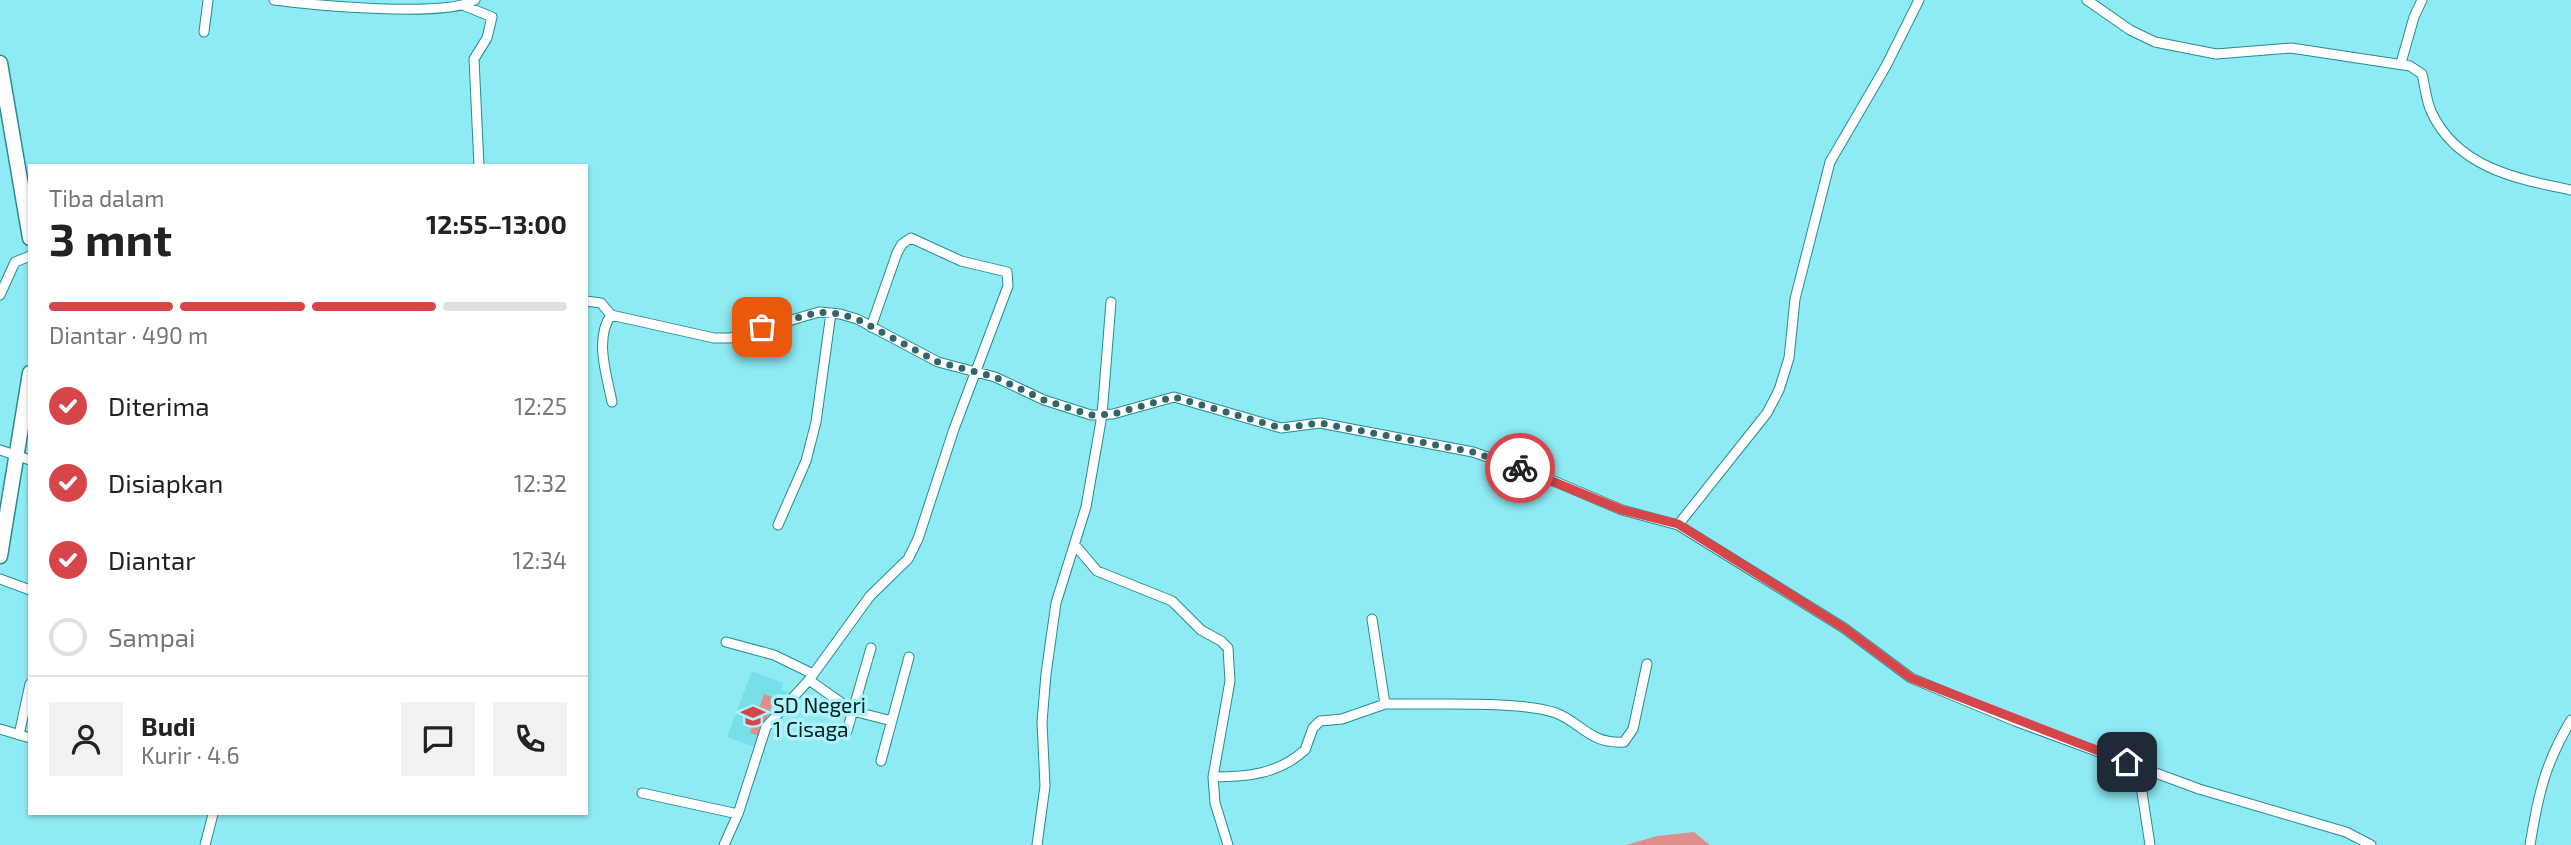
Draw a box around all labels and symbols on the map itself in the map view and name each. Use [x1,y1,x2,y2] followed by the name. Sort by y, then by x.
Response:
[732,297,792,357] pin
[1485,433,1555,503] courier
[773,692,866,741] place label: SD Negeri 1 Cisaga
[739,702,767,730] school or university icon: SD Negeri 1 Cisaga
[2097,732,2157,792] pin

